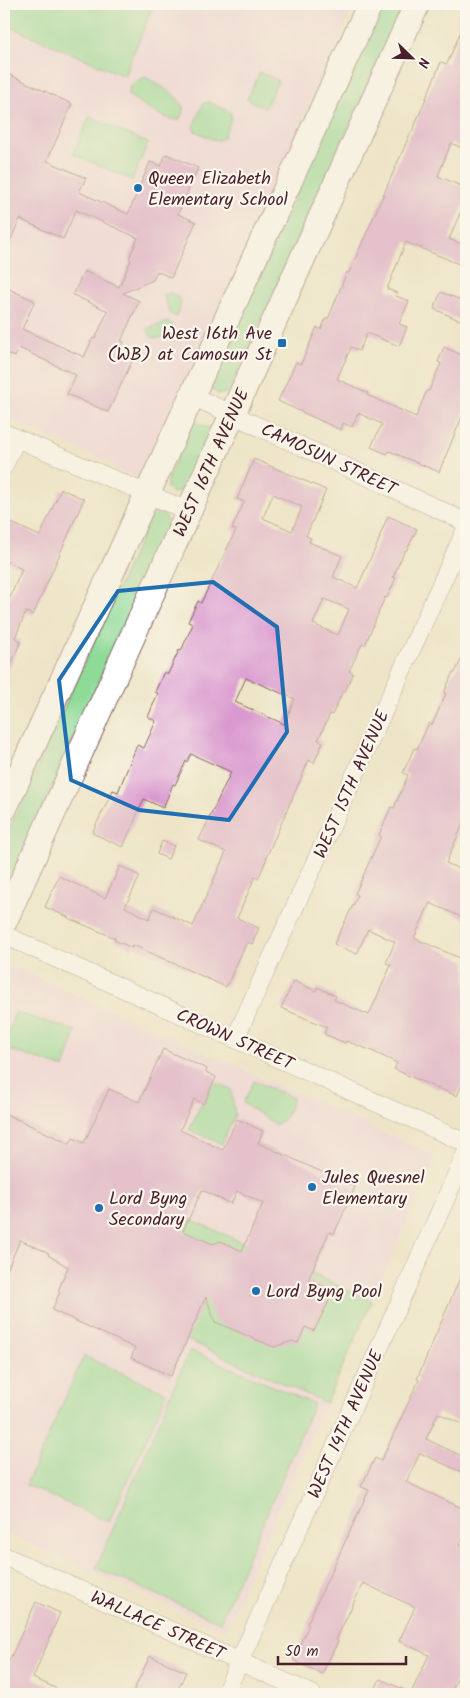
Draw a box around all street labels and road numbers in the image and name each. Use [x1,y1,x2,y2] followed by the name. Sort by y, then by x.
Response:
[166,384,258,542] street label: WEST 16TH AVENUE
[256,416,402,505] street label: CAMOSUN STREET
[307,705,398,863] street label: WEST 15TH AVENUE
[171,1001,299,1080] street label: CROWN STREET
[301,1345,392,1504] street label: WEST 14TH AVENUE
[85,1584,231,1670] street label: WALLACE STREET

